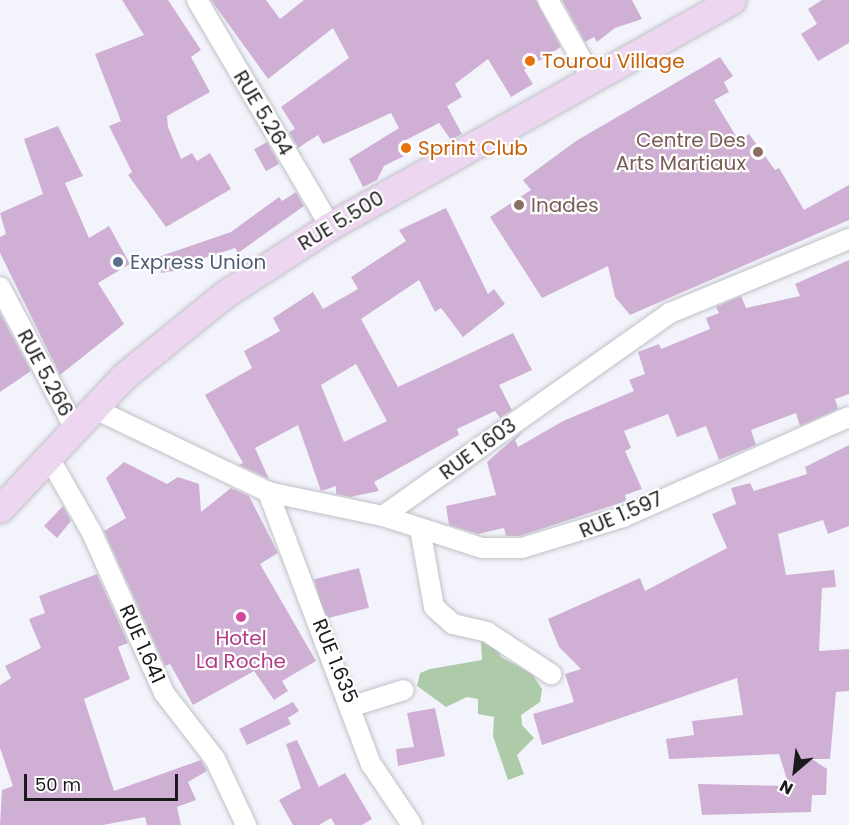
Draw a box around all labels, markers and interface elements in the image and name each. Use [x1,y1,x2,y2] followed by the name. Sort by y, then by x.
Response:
[542,49,685,73] place label: Tourou Village
[523,54,537,68] marker: Tourou Village
[228,66,298,160] street label: RUE 5.264
[616,128,746,175] place label: Centre Des Arts Martiaux
[418,136,528,160] place label: Sprint Club
[399,141,413,155] marker: Sprint Club
[751,145,765,159] marker: Centre Des Arts Martiaux
[294,186,388,256] street label: RUE 5.500
[531,193,599,217] place label: Inades
[512,198,526,212] marker: Inades
[130,250,266,274] place label: Express Union
[111,255,125,269] marker: Express Union
[12,325,78,421] street label: RUE 5.266
[435,413,521,485] street label: RUE 1.603
[576,487,666,543] street label: RUE 1.597
[114,601,170,687] street label: RUE 1.641
[234,610,248,624] marker: Hotel La Roche
[307,615,363,707] street label: RUE 1.635
[196,626,286,673] place label: Hotel La Roche
[765,741,825,801] north arrow
[27,762,182,800] scale bar
[35,772,81,797] text: 50 m
[776,774,797,800] text: N

